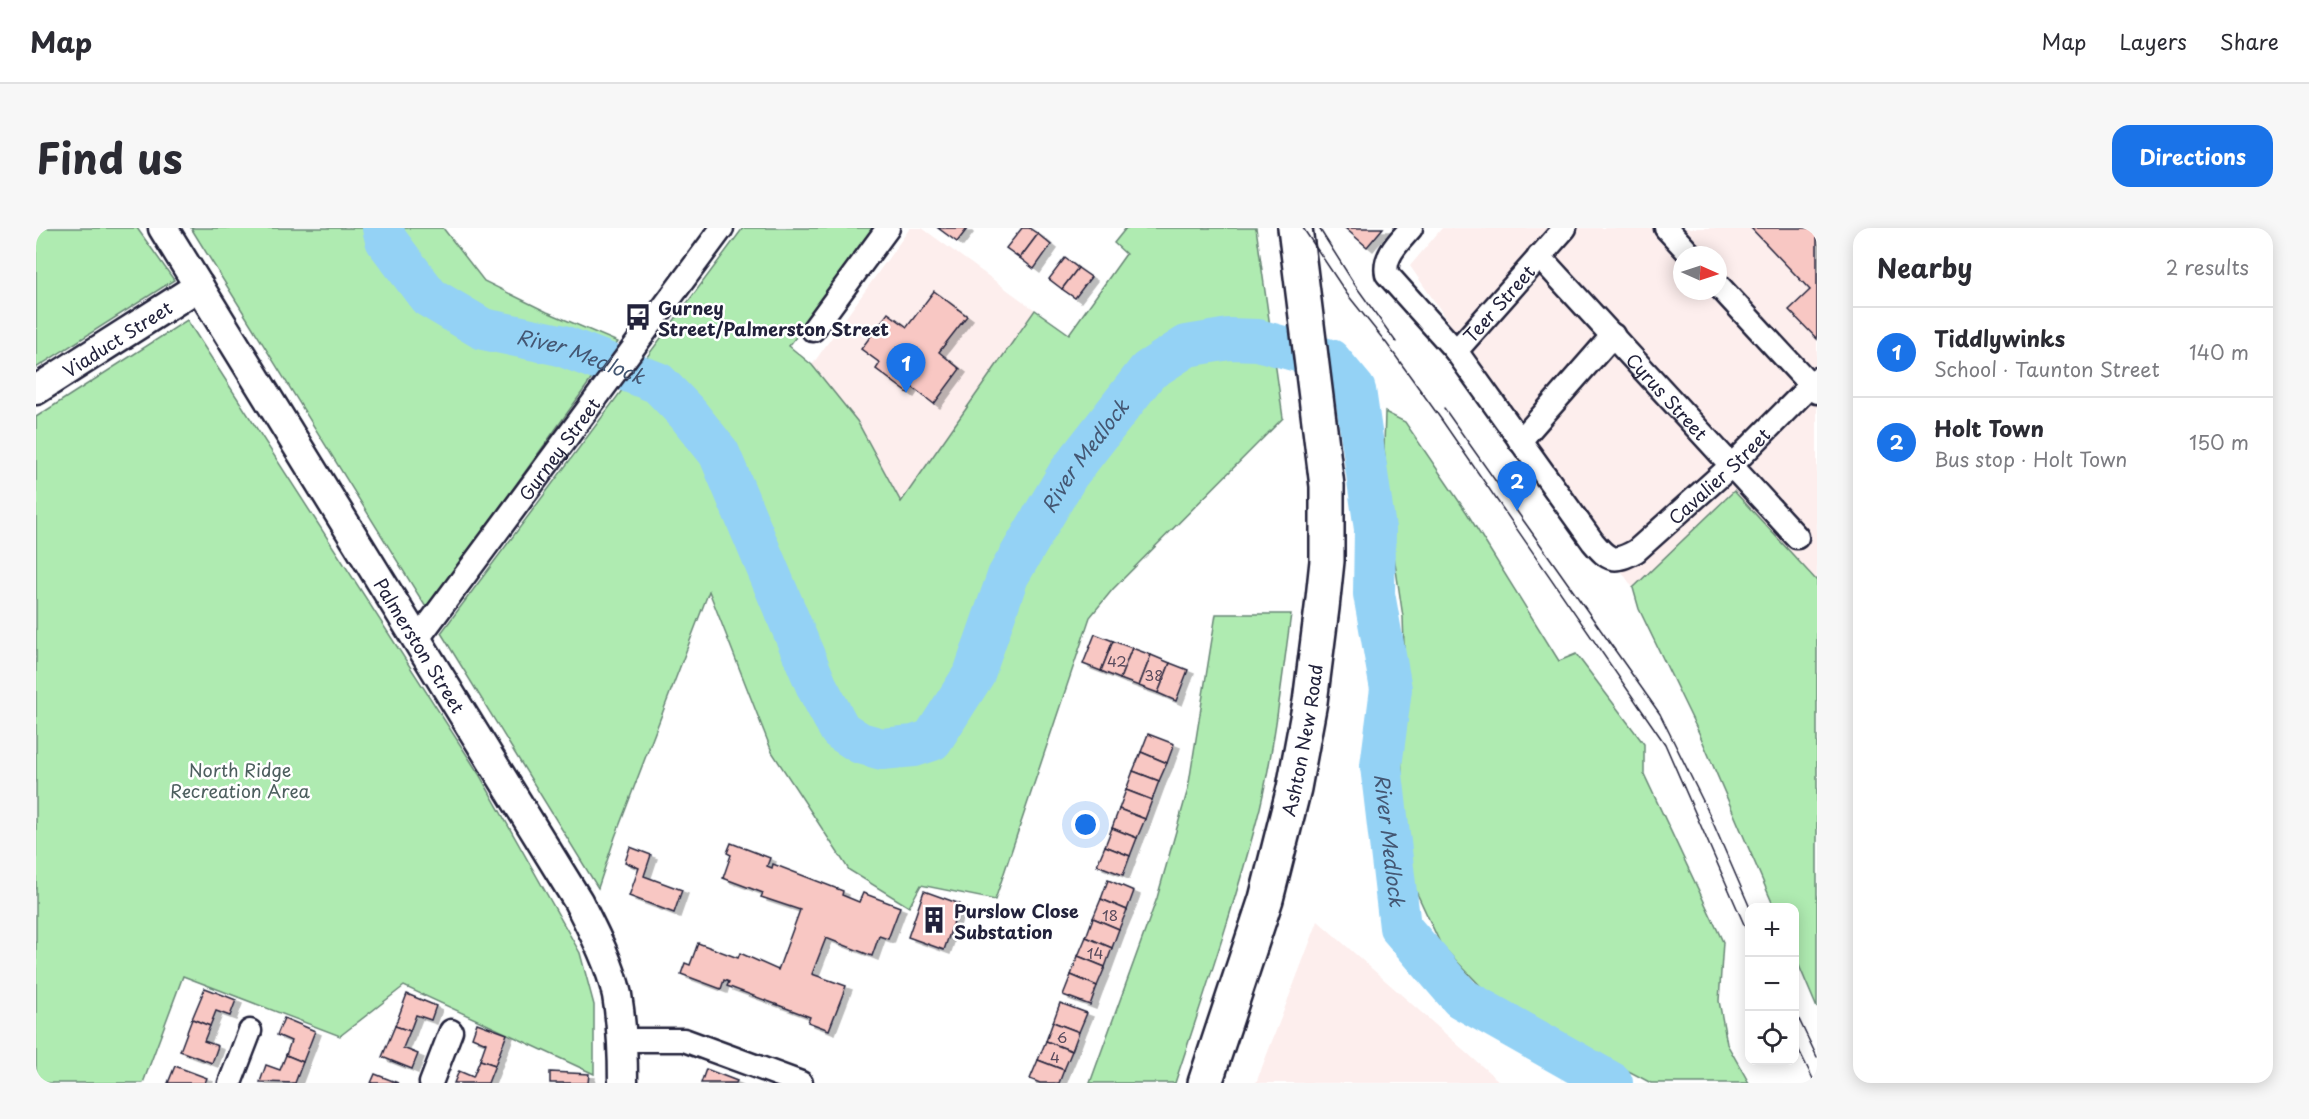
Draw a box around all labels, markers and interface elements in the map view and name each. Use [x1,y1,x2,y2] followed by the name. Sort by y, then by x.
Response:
[30,20,92,63] text: Map
[2042,25,2086,57] text: Map
[2119,25,2187,57] text: Layers
[2220,25,2279,57] text: Share
[36,125,183,188] text: Find us
[2112,125,2273,187] button: Directions
[1673,246,1727,300] north arrow
[1877,248,1972,287] text: Nearby
[2166,252,2249,282] text: 2 results
[1456,258,1540,348] street label: Teer Street
[57,293,177,383] street label: Viaduct Street
[658,294,889,342] place label: Gurney Street/Palmerston Street
[623,302,653,332] bus stop icon: Gurney Street/Palmerston Street
[514,321,651,392] water label: River Medlock
[1934,321,2065,354] text: Tiddlywinks
[1892,337,1901,367] text: 1
[2189,337,2249,367] text: 140 m
[886,344,926,393] pin: 1
[1620,346,1715,446] street label: Cyrus Street
[1934,354,2160,384] text: School · Taunton Street
[511,392,606,506] street label: Gurney Street
[1033,392,1137,518] water label: River Medlock
[1934,411,2044,444] text: Holt Town
[1662,421,1776,530] street label: Cavalier Street
[1889,427,1904,457] text: 2
[2189,427,2249,457] text: 150 m
[1934,444,2127,474] text: Bus stop · Holt Town
[1498,462,1536,511] pin: 2
[368,572,472,718] street label: Palmerston Street
[1107,649,1127,672] house number: 42
[1274,662,1328,819] street label: Ashton New Road
[1144,663,1164,686] house number: 38
[170,756,311,804] park label: North Ridge Recreation Area
[1367,772,1413,910] water label: River Medlock
[1071,810,1100,839] your location
[954,897,1079,945] place label: Purslow Close Substation
[1102,903,1118,926] house number: 18
[1745,903,1799,1065] map controls
[1745,903,1799,957] button: +
[919,905,949,935] building icon: Purslow Close Substation
[1087,941,1103,964] house number: 14
[1745,957,1799,1011] button: −
[1745,1011,1799,1065] button: locate
[1057,1025,1067,1048] house number: 6
[1050,1045,1060,1068] house number: 4

